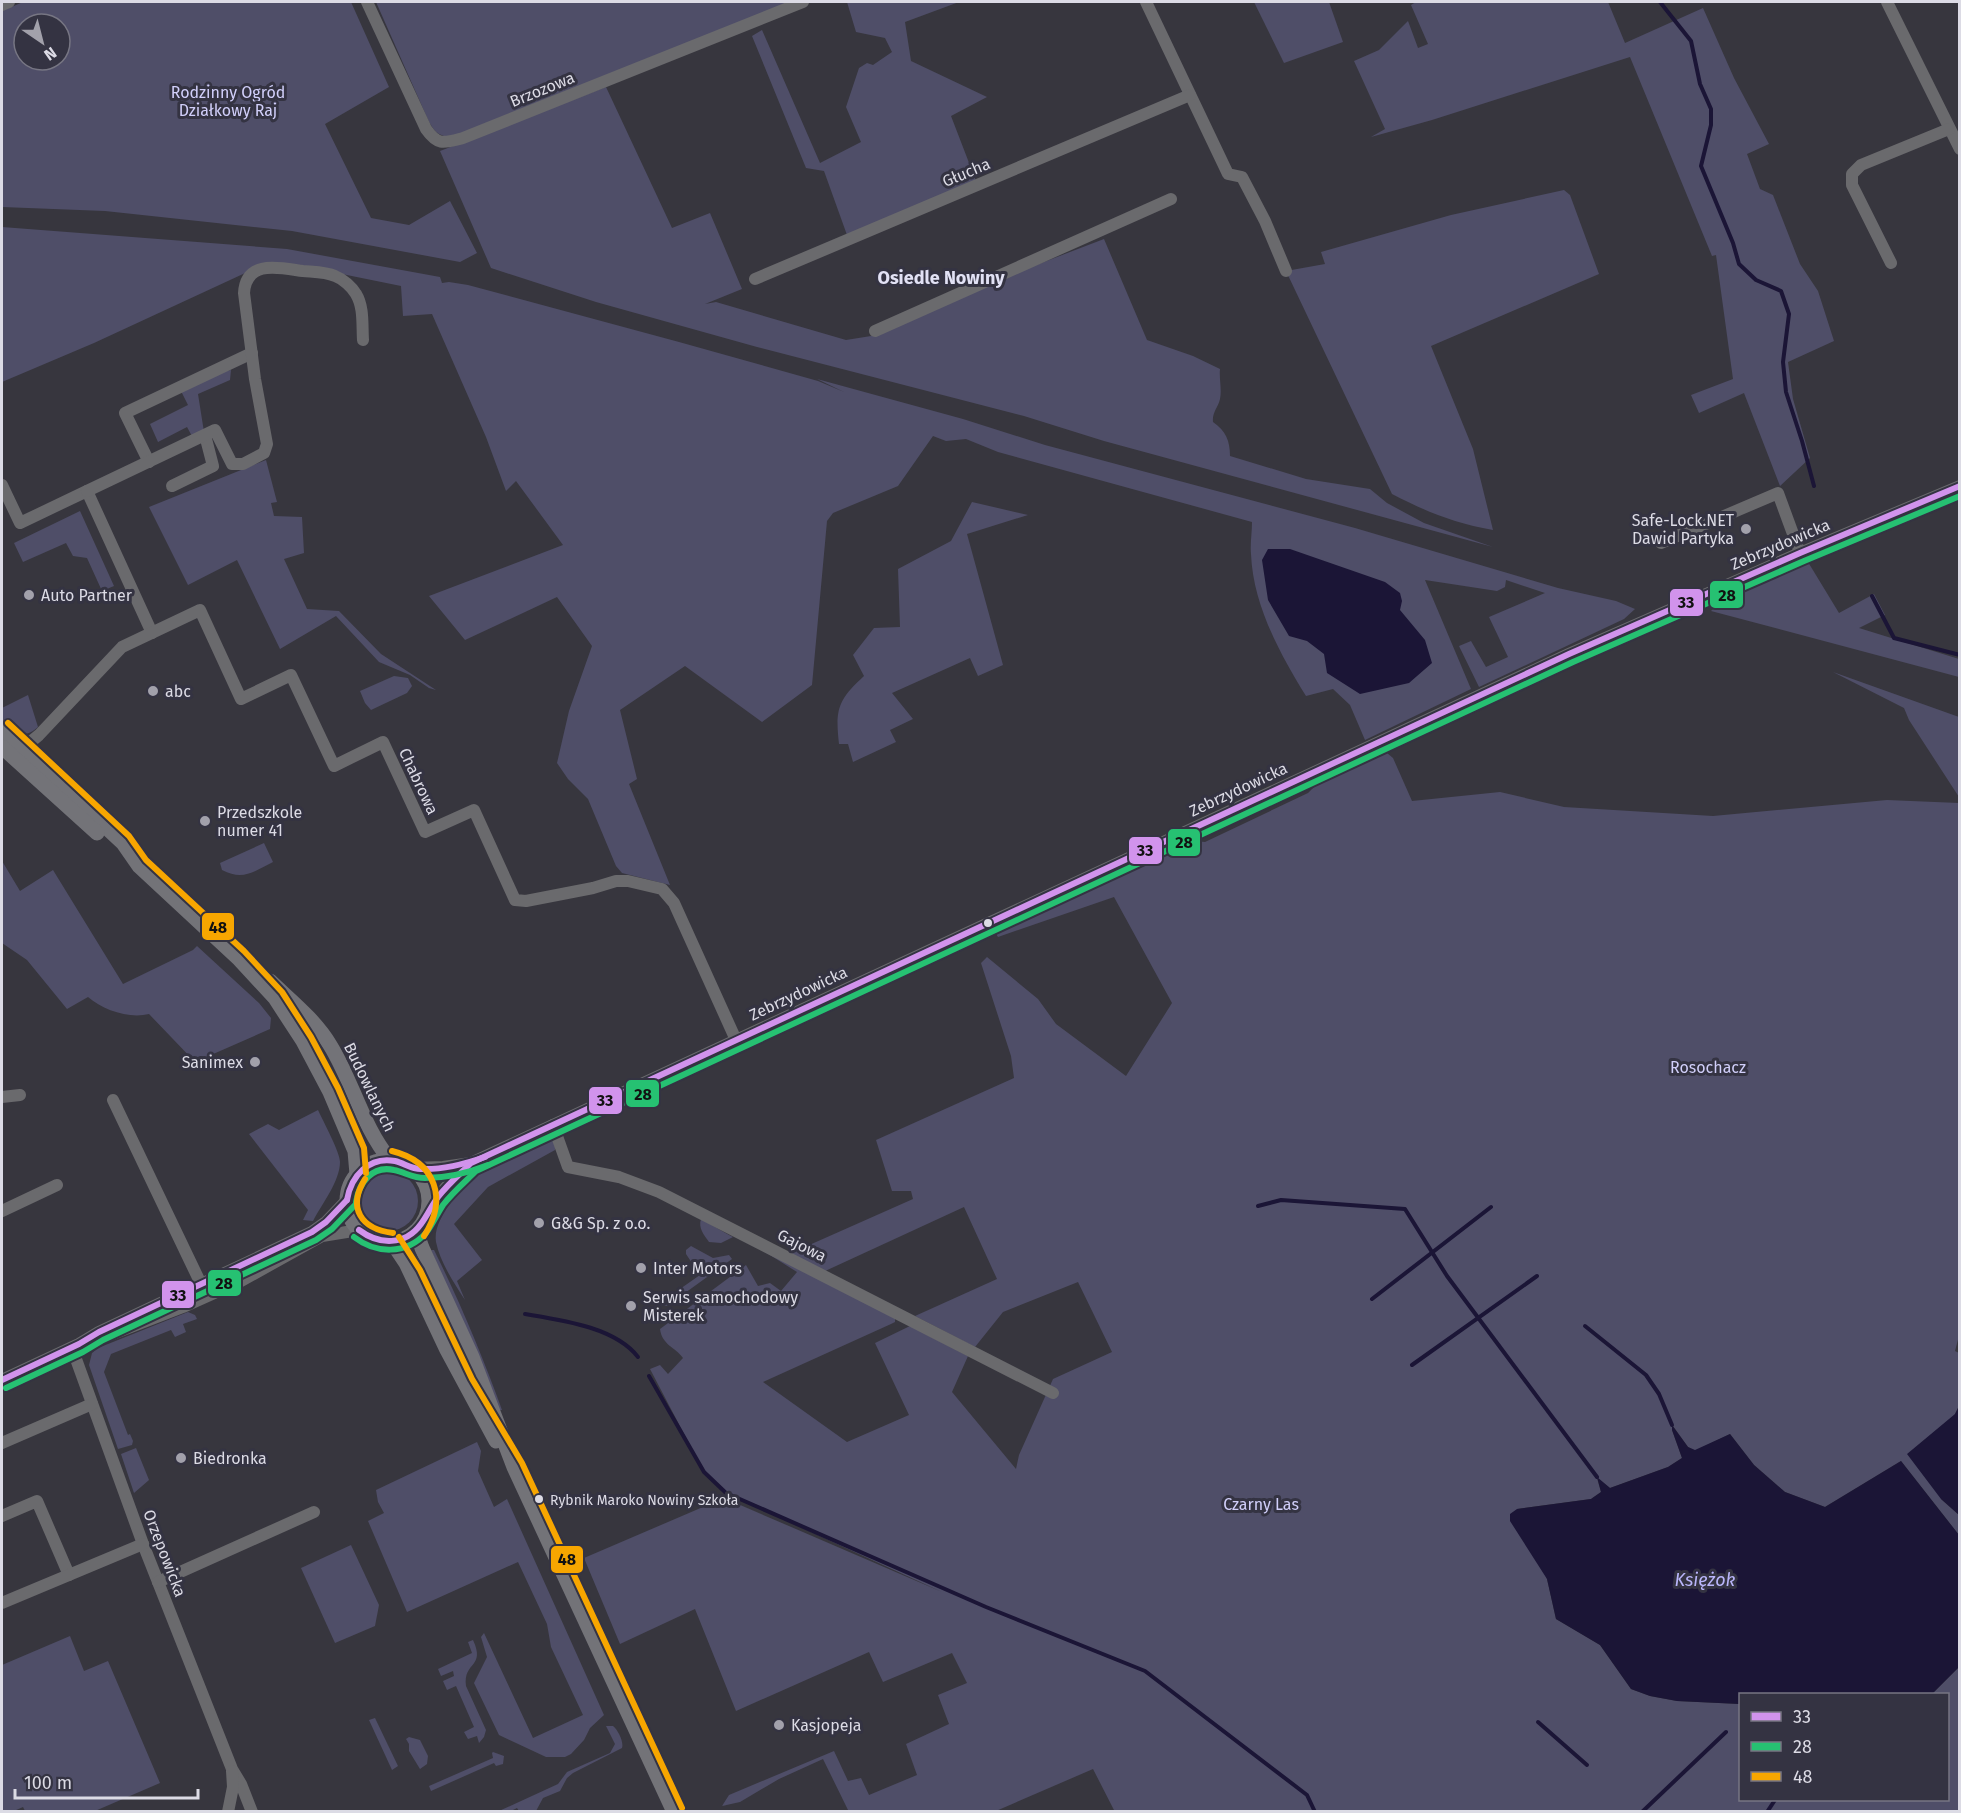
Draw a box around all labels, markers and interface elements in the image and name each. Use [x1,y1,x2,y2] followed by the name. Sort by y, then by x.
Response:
[12,12,72,72] north arrow
[41,43,60,65] text: N
[507,68,577,111] street label: Brzozowa
[171,83,285,120] park label: Rodzinny Ogród Działkowy Raj
[939,154,993,191] street label: Głucha
[877,267,1005,289] district label: Osiedle Nowiny
[1632,511,1735,548] place label: Safe-Lock.NET Dawid Partyka
[1728,515,1833,574] street label: Zebrzydowicka
[1739,522,1753,536] marker: Safe-Lock.NET Dawid Partyka
[1709,580,1744,609] line badge: 28
[41,586,133,605] place label: Auto Partner
[1718,586,1736,605] text: 28
[22,588,36,602] marker: Auto Partner
[1669,588,1704,617] line badge: 33
[1677,593,1694,612] text: 33
[165,682,191,701] place label: abc
[146,684,160,698] marker: abc
[395,745,442,818] street label: Chabrowa
[1186,758,1290,821] street label: Zebrzydowicka
[217,803,302,840] place label: Przedszkole numer 41
[198,814,212,828] marker: Przedszkole numer 41
[1167,828,1201,857] line badge: 28
[1175,833,1193,852] text: 28
[1128,836,1163,865] line badge: 33
[1136,841,1153,860] text: 33
[201,912,235,941] line badge: 48
[982,917,994,929] unlabelled marker
[209,918,227,937] text: 48
[746,962,850,1025] street label: Zebrzydowicka
[340,1040,399,1135] street label: Budowlanych
[182,1053,243,1072] place label: Sanimex
[248,1055,262,1069] marker: Sanimex
[1670,1058,1746,1077] park label: Rosochacz
[625,1079,660,1108] line badge: 28
[634,1085,652,1104] text: 28
[588,1086,623,1115] line badge: 33
[596,1091,613,1110] text: 33
[551,1214,651,1233] place label: G&G Sp. z o.o.
[532,1216,546,1230] marker: G&G Sp. z o.o.
[774,1225,829,1266] street label: Gajowa
[653,1259,742,1278] place label: Inter Motors
[634,1261,648,1275] marker: Inter Motors
[207,1269,242,1297] line badge: 28
[215,1274,233,1293] text: 28
[161,1280,195,1309] line badge: 33
[169,1286,186,1305] text: 33
[643,1288,798,1325] place label: Serwis samochodowy Misterek
[624,1299,638,1313] marker: Serwis samochodowy Misterek
[193,1449,267,1468] place label: Biedronka
[174,1451,188,1465] marker: Biedronka
[550,1492,738,1509] place label: Rybnik Maroko Nowiny Szkoła
[533,1493,545,1505] marker: Rybnik Maroko Nowiny Szkoła
[1223,1495,1299,1514] park label: Czarny Las
[139,1507,190,1599] street label: Orzepowicka
[550,1545,584,1574] line badge: 48
[558,1550,576,1569] text: 48
[1675,1569,1736,1591] water label: Księżok
[1739,1693,1949,1801] legend
[1793,1706,1811,1728] text: 33
[791,1716,862,1735] place label: Kasjopeja
[772,1718,786,1732] marker: Kasjopeja
[1793,1736,1812,1758] text: 28
[15,1762,198,1800] scale bar
[1793,1766,1813,1788] text: 48
[24,1772,72,1794] text: 100 m

